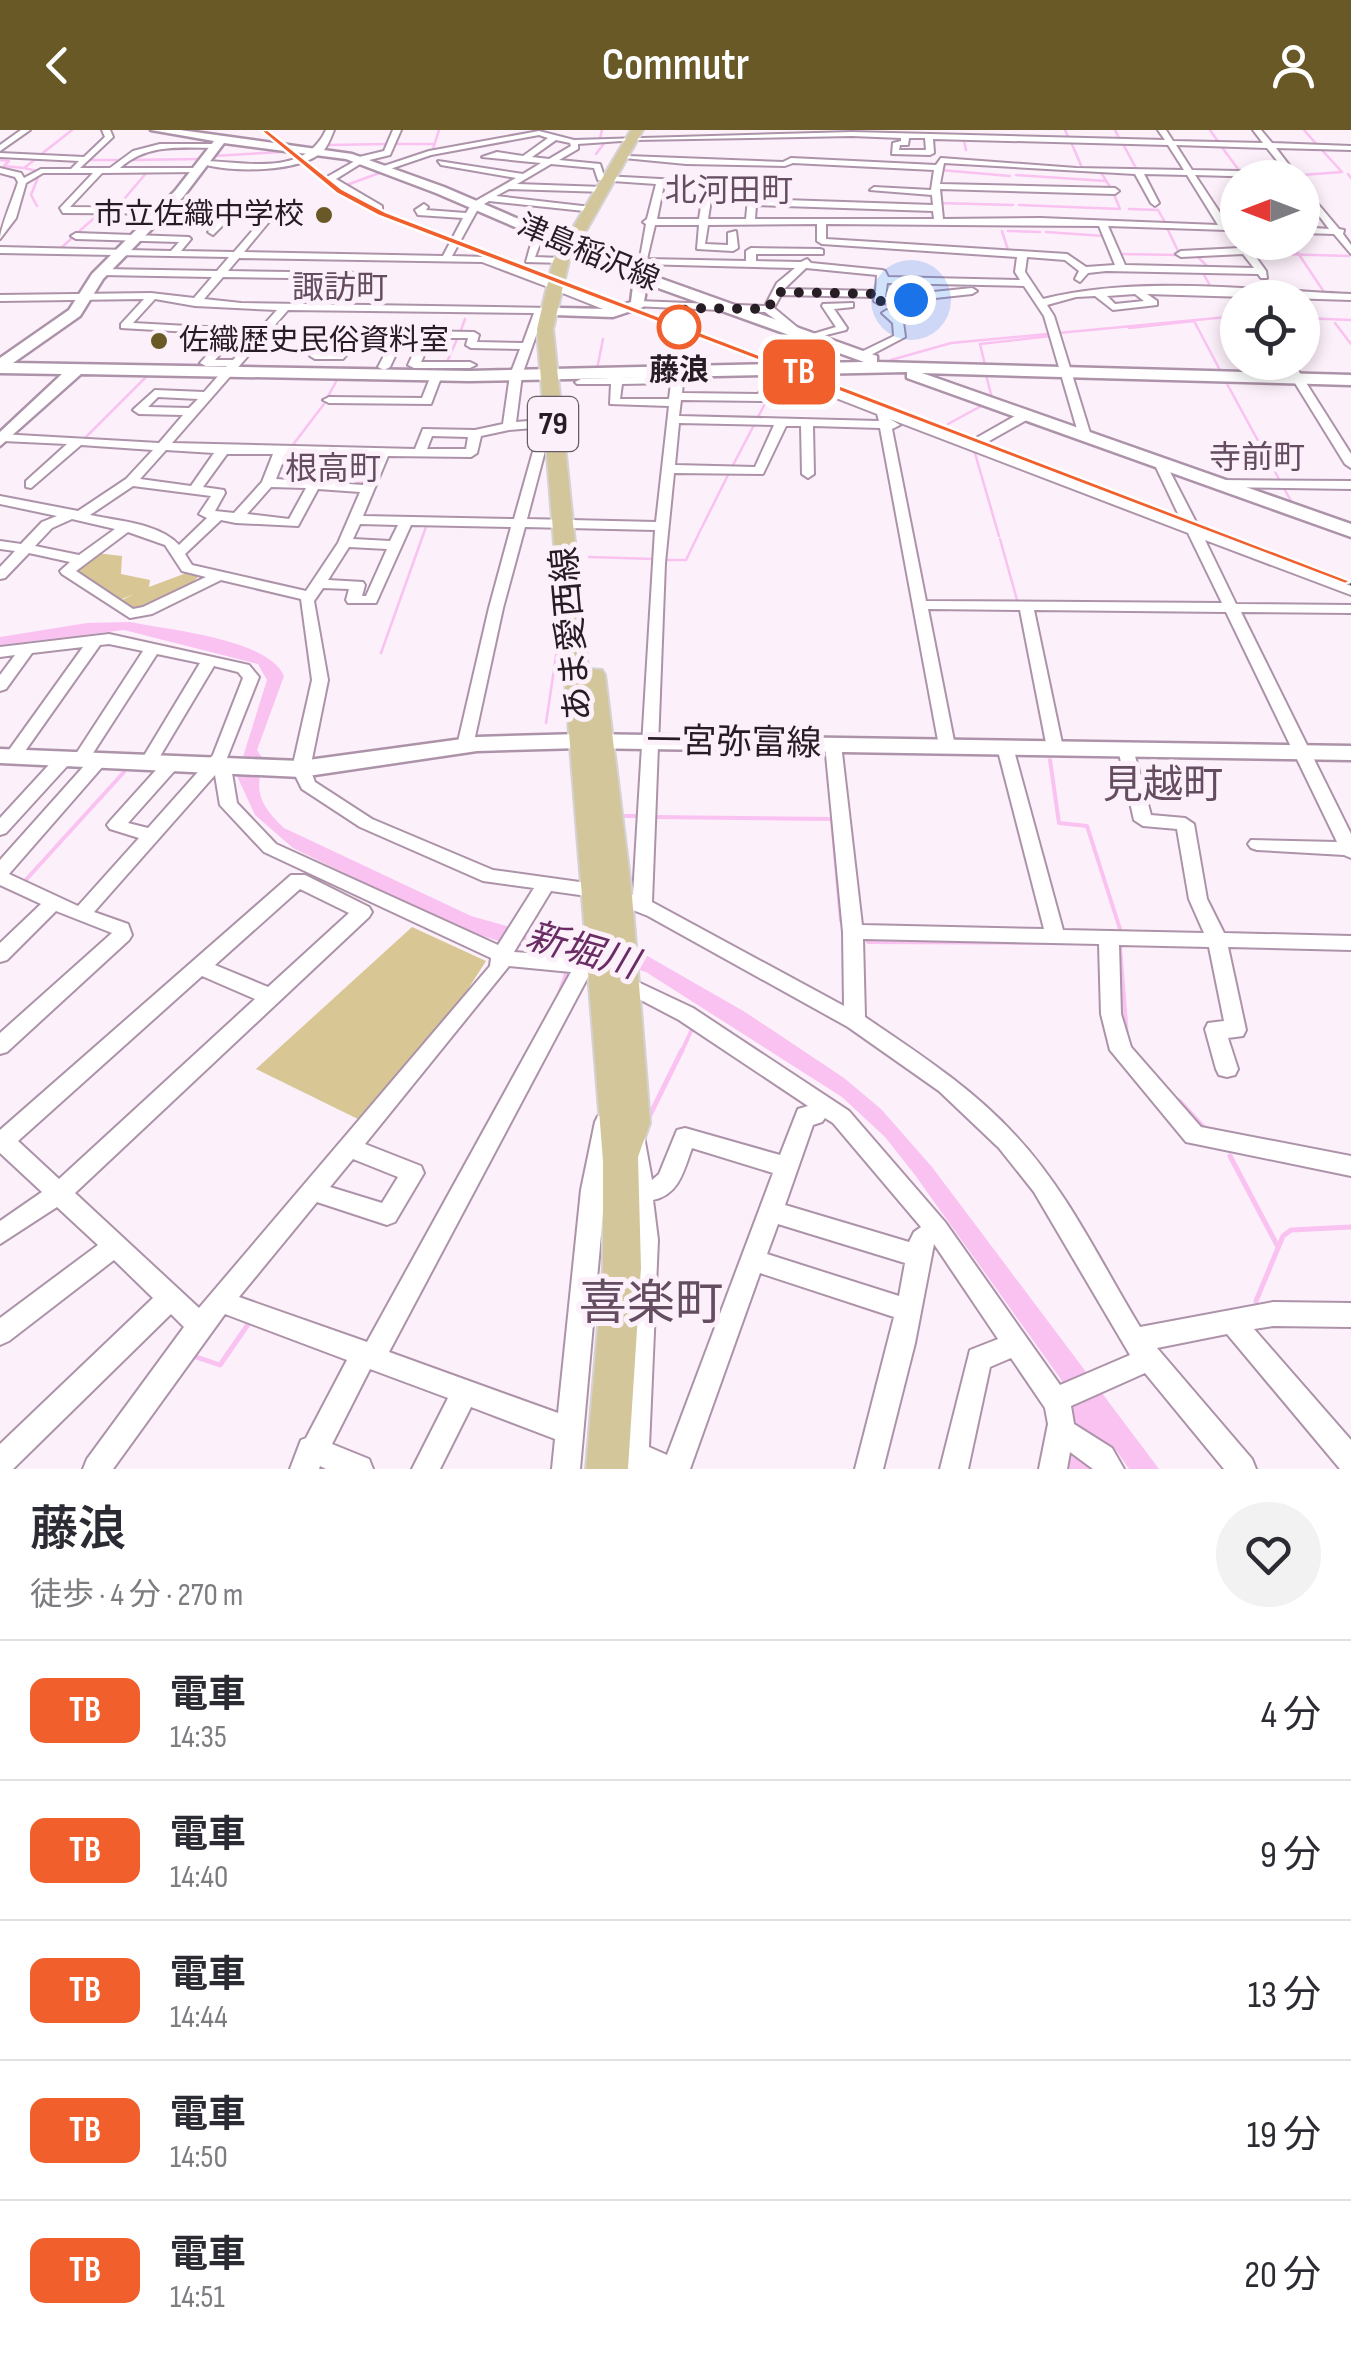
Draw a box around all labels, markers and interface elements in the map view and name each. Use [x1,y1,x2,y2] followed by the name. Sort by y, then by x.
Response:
[30,38,85,93] icon: back
[602,38,749,93] text: Commutr
[1266,38,1321,93] icon: person
[1220,160,1320,260] north arrow
[1220,160,1320,380] map controls
[665,172,793,211] district label: 北河田町
[94,197,304,233] place label: 市立佐織中学校
[313,204,335,226] marker: 市立佐織中学校
[512,207,664,299] street label: 津島稲沢線
[292,269,388,308] district label: 諏訪町
[886,275,936,325] your location
[1220,280,1320,380] button: locate
[658,306,700,348] marker: 藤浪
[179,323,449,359] place label: 佐織歴史民俗資料室
[148,330,170,352] marker: 佐織歴史民俗資料室
[754,340,844,404] line badge: TB
[783,351,815,394] text: TB
[649,353,709,389] place label: 藤浪
[528,397,578,451] road number: 79
[1209,439,1305,478] district label: 寺前町
[285,450,381,489] district label: 根高町
[543,545,601,723] street label: あま愛西線
[646,720,822,766] street label: 一宮弥富線
[1103,762,1223,810] district label: 見越町
[521,914,647,989] water label: 新堀川
[579,1276,723,1333] district label: 喜楽町
[30,1502,126,1559] text: 藤浪
[1216,1502,1321,1607] button: heart
[30,1576,243,1615] text: 徒歩 · 4 分 · 270 m
[170,1673,246,1718] text: 電車
[69,1689,101,1732] text: TB
[1261,1693,1321,1738] text: 4 分
[170,1718,227,1757] text: 14:35
[170,1813,246,1858] text: 電車
[69,1829,101,1872] text: TB
[1260,1833,1321,1878] text: 9 分
[170,1858,228,1897] text: 14:40
[170,1953,246,1998] text: 電車
[69,1969,101,2012] text: TB
[1248,1973,1321,2018] text: 13 分
[170,1998,228,2037] text: 14:44
[170,2093,246,2138] text: 電車
[69,2109,101,2152] text: TB
[1247,2113,1321,2158] text: 19 分
[170,2138,228,2177] text: 14:50
[170,2233,246,2278] text: 電車
[69,2249,101,2292] text: TB
[1244,2253,1321,2298] text: 20 分
[170,2278,225,2317] text: 14:51

